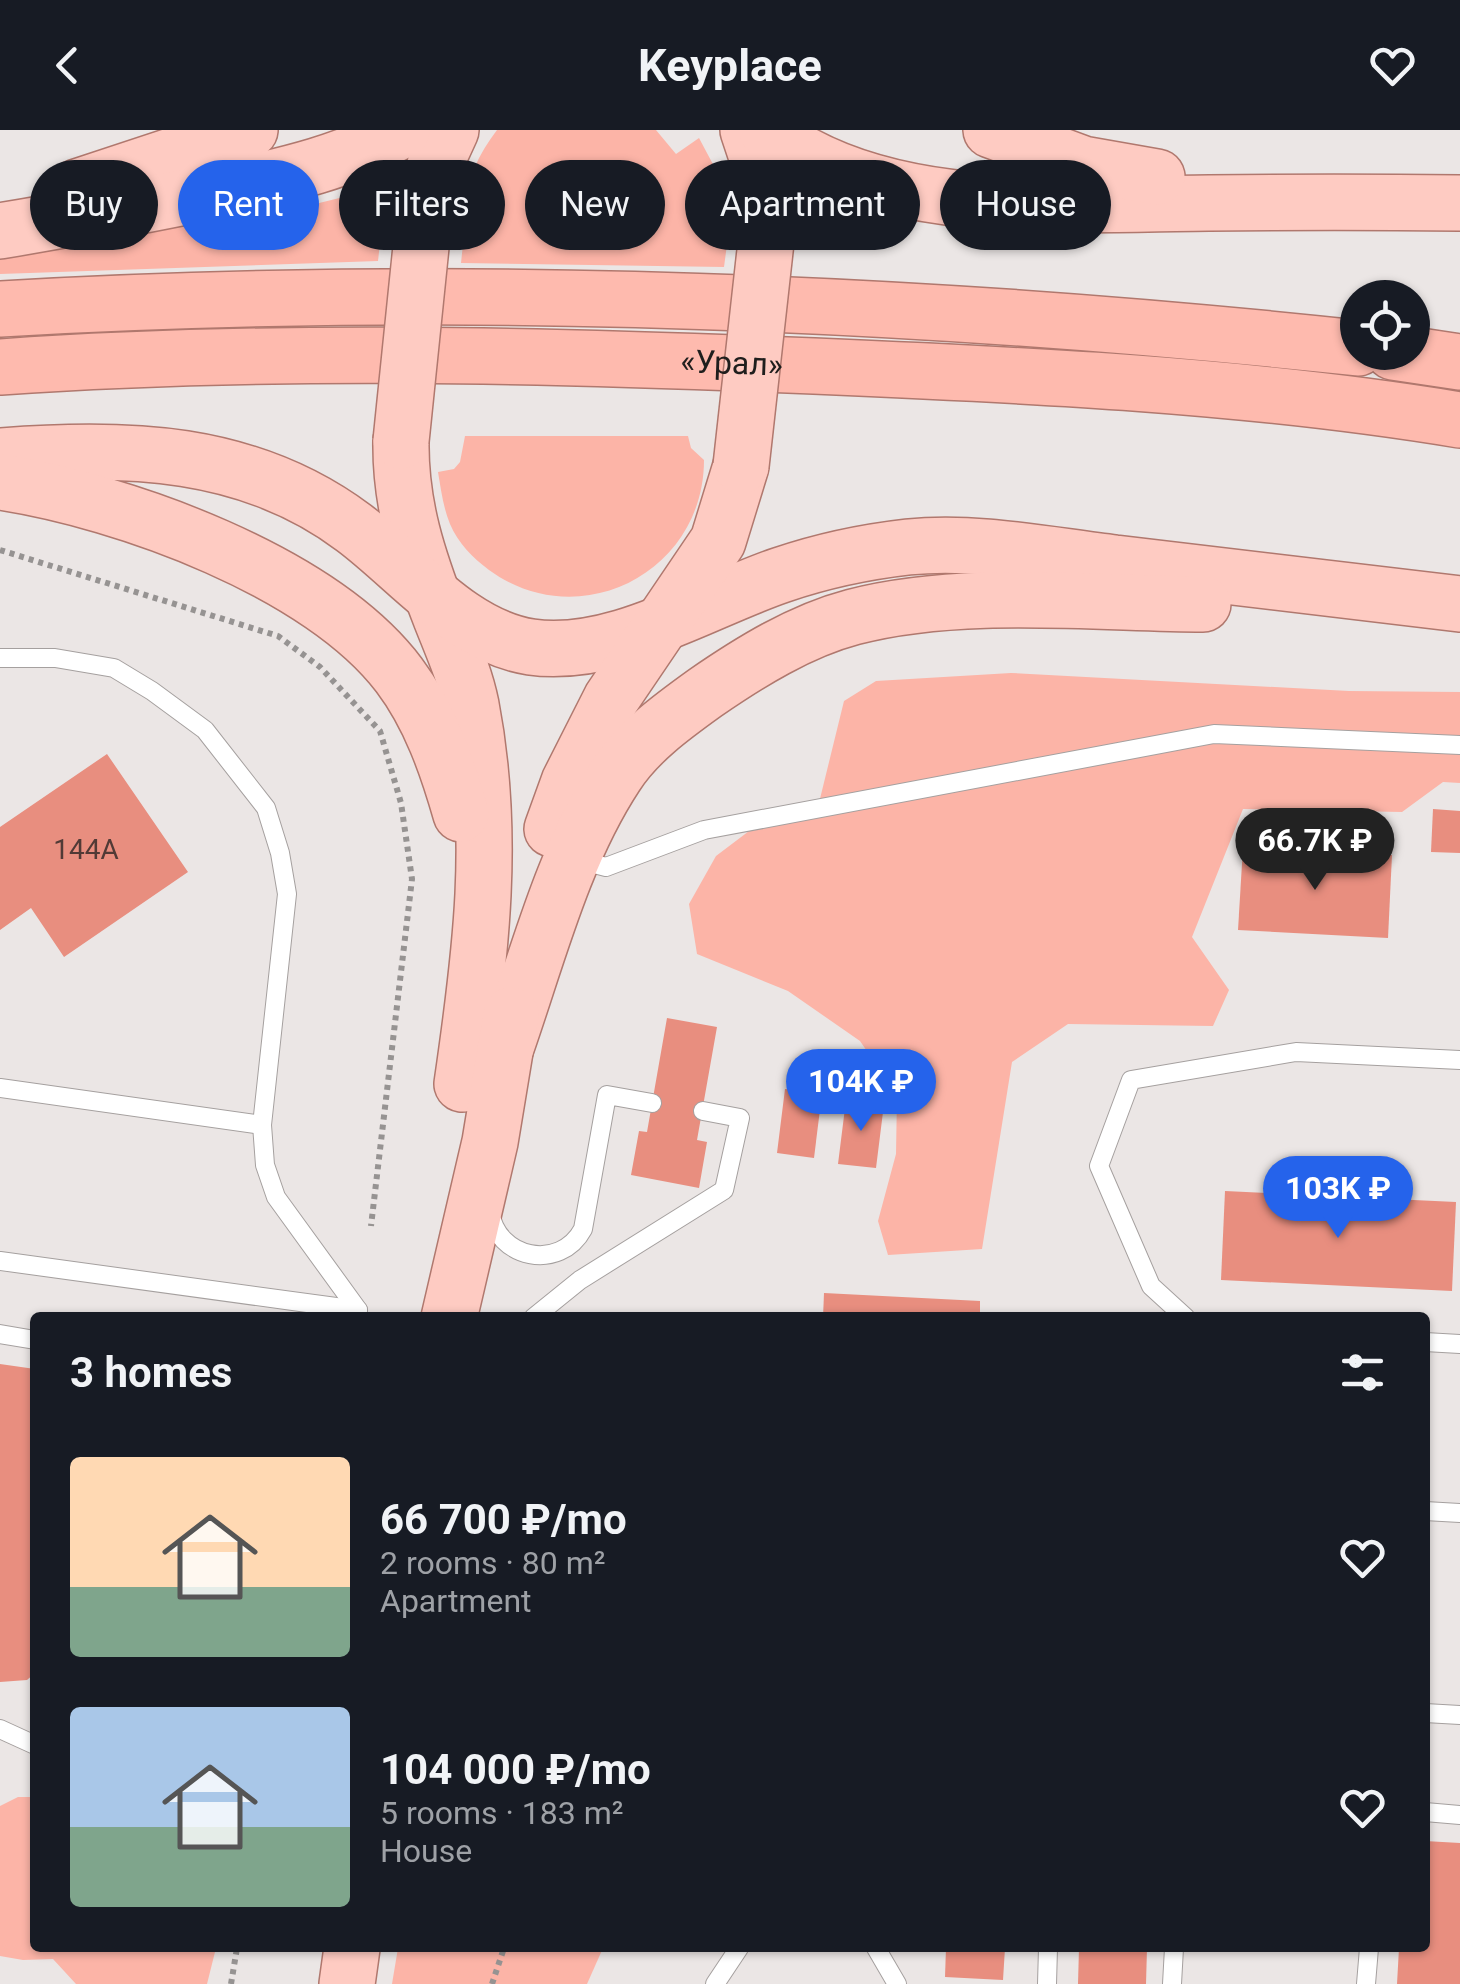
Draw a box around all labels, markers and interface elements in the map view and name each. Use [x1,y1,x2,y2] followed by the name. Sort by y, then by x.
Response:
[40,38,95,93] icon: back
[1365,38,1420,93] icon: heart
[638,39,822,92] text: Keyplace
[30,160,158,250] chip: Buy
[178,160,319,250] chip: Rent
[339,160,505,250] chip: Filters
[525,160,665,250] chip: New
[685,160,920,250] chip: Apartment
[940,160,1111,250] chip: House
[1340,280,1430,370] map controls
[1340,280,1430,370] button: locate
[680,342,784,384] street label: «Урал»
[1223,808,1407,893] pin: 66.7K ₽
[1257,821,1373,859] text: 66.7K ₽
[53,833,119,866] house number: 144А
[780,1049,942,1134] pin: 104K ₽
[808,1062,914,1100] text: 104K ₽
[1257,1156,1419,1241] pin: 103K ₽
[1285,1169,1391,1207] text: 103K ₽
[1335,1345,1390,1400] icon: filters
[70,1348,232,1397] text: 3 homes
[380,1495,627,1544] text: 66 700 ₽/mo
[150,1497,270,1617] icon: home
[1335,1530,1390,1585] icon: heart
[380,1544,605,1582] text: 2 rooms · 80 m²
[380,1582,532,1620] text: Apartment
[380,1745,651,1794] text: 104 000 ₽/mo
[150,1747,270,1867] icon: home
[1335,1780,1390,1835] icon: heart
[380,1794,623,1832] text: 5 rooms · 183 m²
[380,1832,472,1870] text: House

